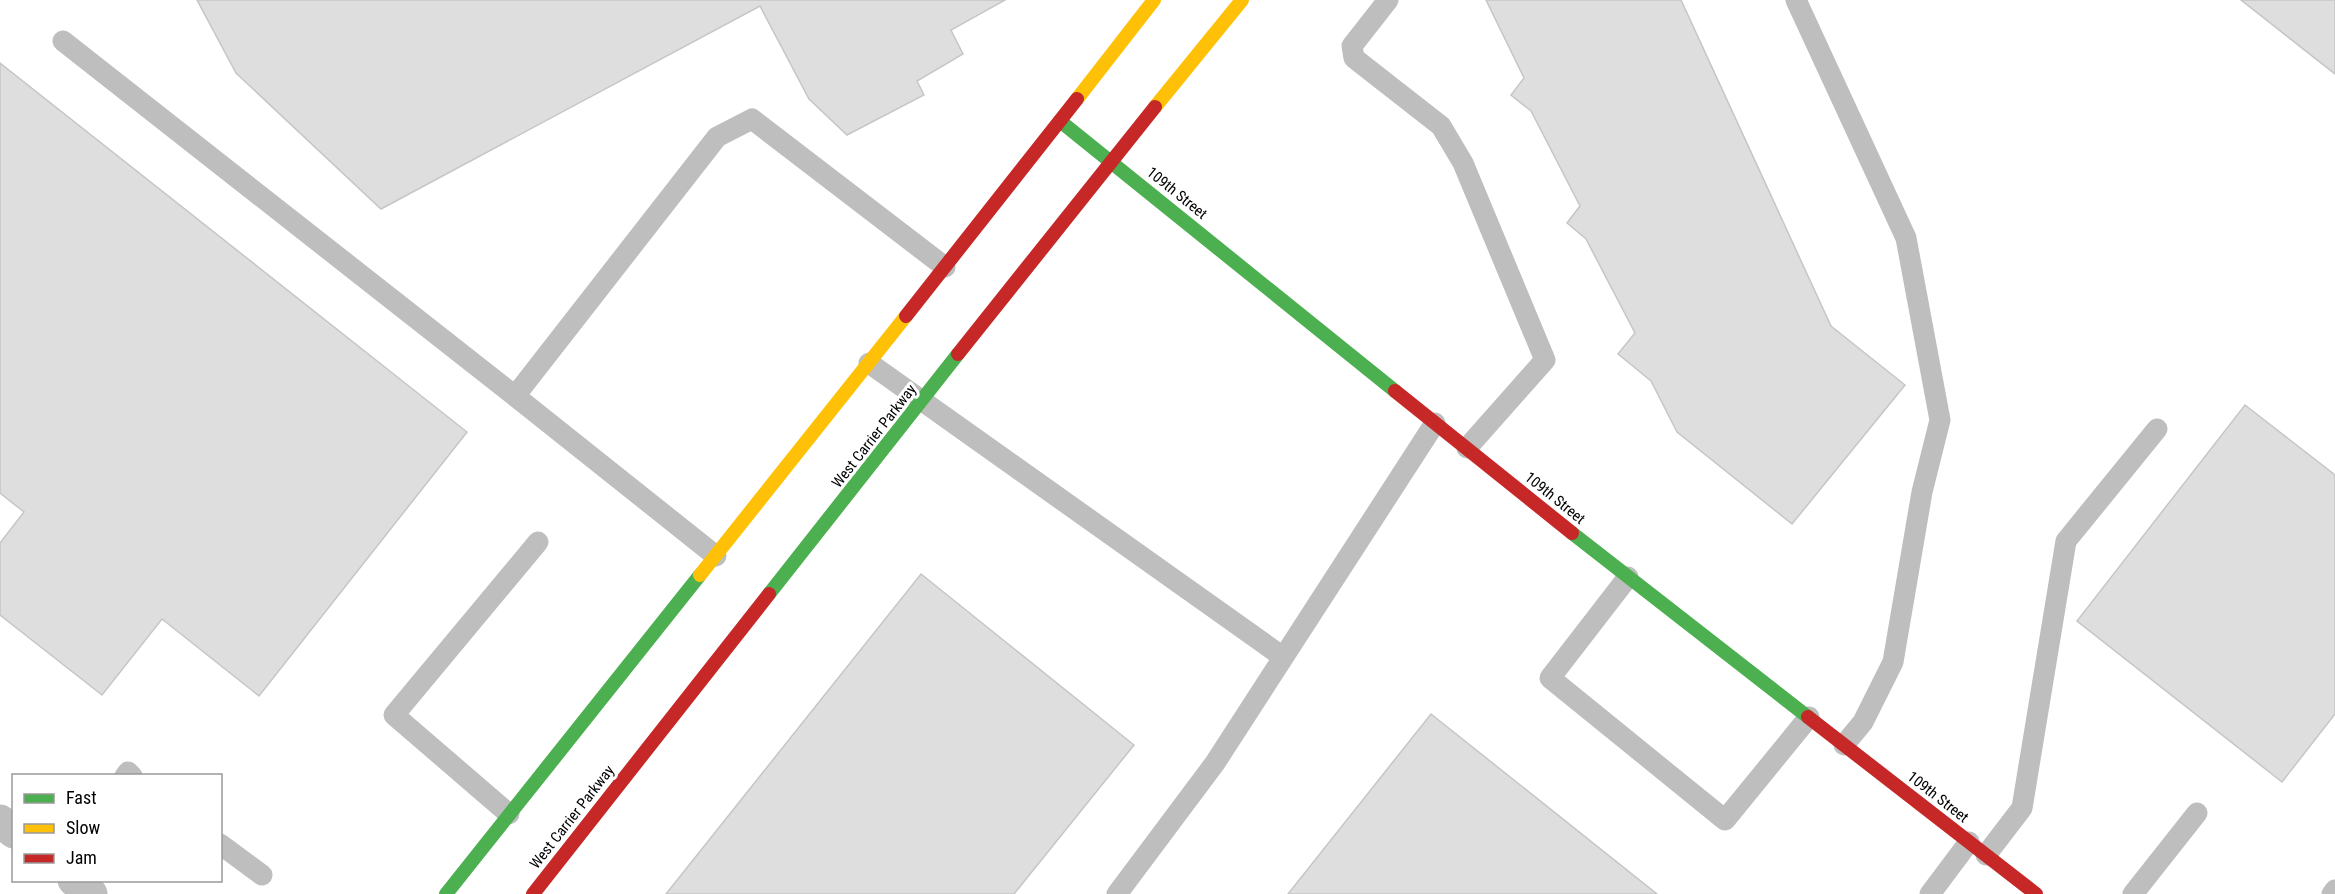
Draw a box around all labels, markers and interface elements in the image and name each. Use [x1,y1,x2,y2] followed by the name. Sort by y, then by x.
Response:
[1143,163,1211,223] street label: 109th Street
[828,381,920,491] street label: West Carrier Parkway
[1521,468,1589,528] street label: 109th Street
[526,762,618,872] street label: West Carrier Parkway
[1904,768,1972,826] street label: 109th Street
[12,774,222,882] legend
[66,787,97,808] text: Fast
[66,817,101,838] text: Slow
[66,847,97,868] text: Jam

